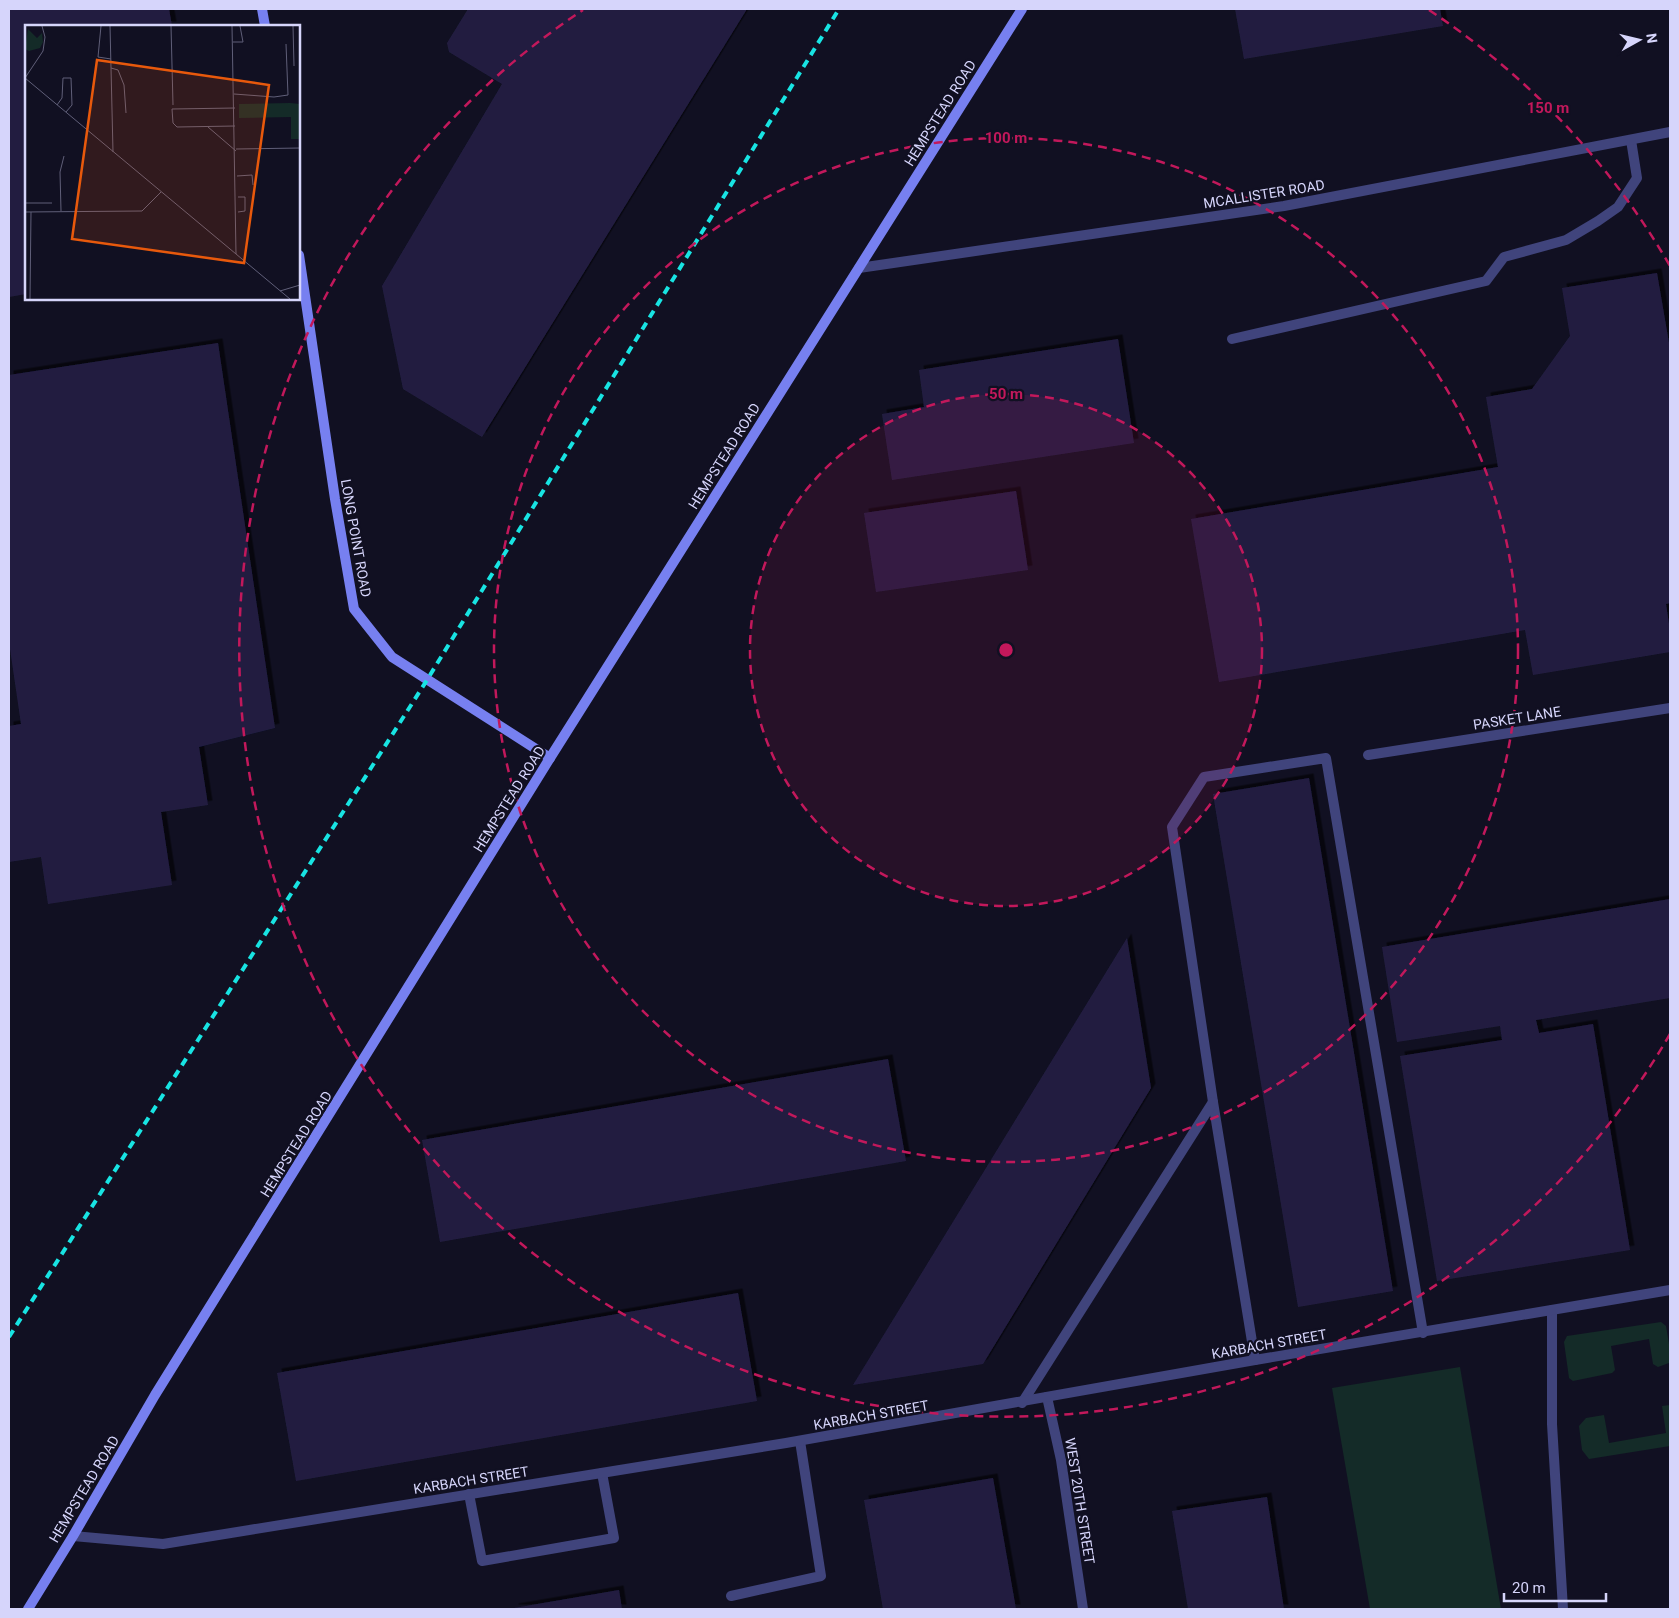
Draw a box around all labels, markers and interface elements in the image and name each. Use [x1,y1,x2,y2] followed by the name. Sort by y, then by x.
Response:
[1614,15,1664,65] north arrow
[25,25,300,300] inset map
[1643,32,1660,44] text: N
[901,57,979,169] street label: HEMPSTEAD ROAD
[1527,99,1569,117] text: 150 m
[985,129,1027,147] text: 100 m
[1202,177,1326,211] street label: MCALLISTER ROAD
[989,385,1023,403] text: 50 m
[685,400,763,512] street label: HEMPSTEAD ROAD
[338,478,374,598] street label: LONG POINT ROAD
[997,641,1015,659] centre of rings
[1472,703,1562,733] street label: PASKET LANE
[470,743,548,855] street label: HEMPSTEAD ROAD
[257,1088,335,1200] street label: HEMPSTEAD ROAD
[1210,1326,1328,1362] street label: KARBACH STREET
[812,1397,930,1433] street label: KARBACH STREET
[46,1433,122,1545] street label: HEMPSTEAD ROAD
[1062,1437,1098,1566] street label: WEST 20TH STREET
[412,1463,530,1497] street label: KARBACH STREET
[1504,1570,1606,1602] scale bar
[1512,1579,1546,1597] text: 20 m

